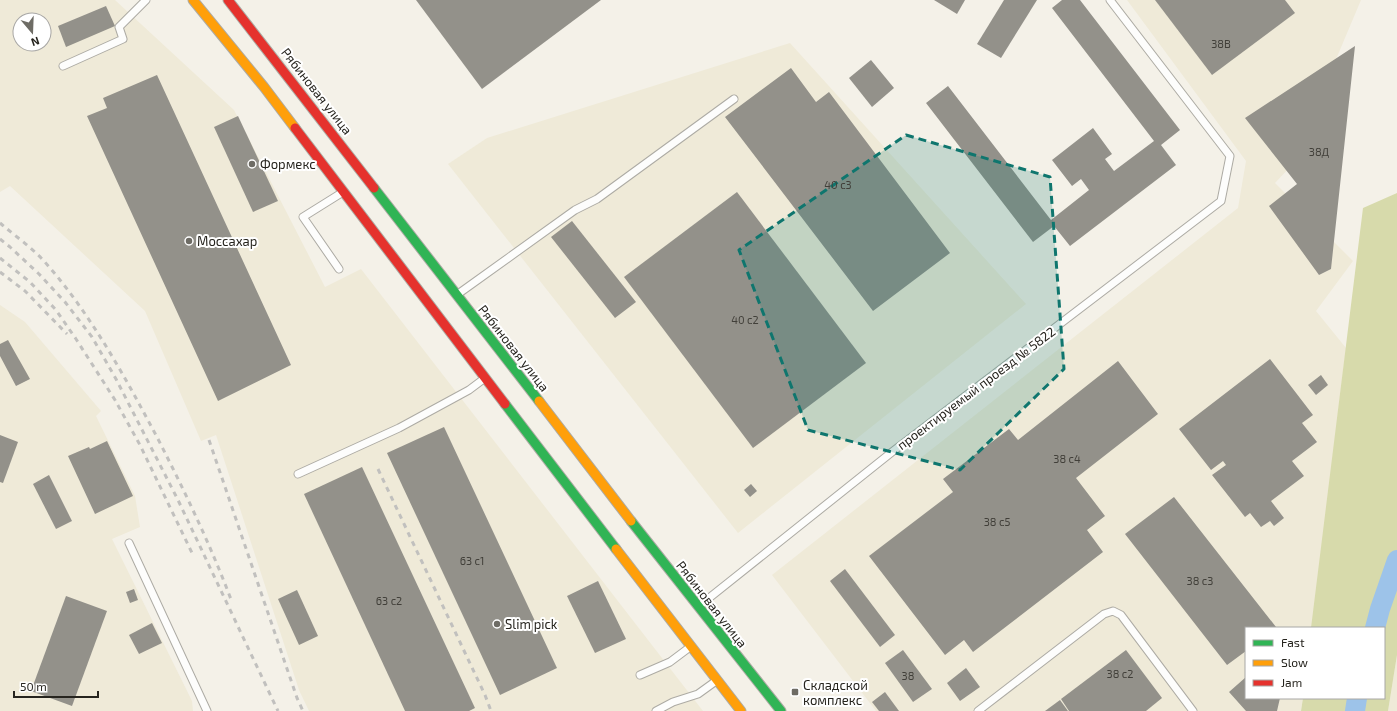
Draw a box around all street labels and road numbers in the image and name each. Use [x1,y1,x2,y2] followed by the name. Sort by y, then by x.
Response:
[278,45,356,137] street label: Рябиновая улица
[475,302,553,394] street label: Рябиновая улица
[894,323,1058,453] street label: проектируемый проезд № 5822
[673,558,751,650] street label: Рябиновая улица

